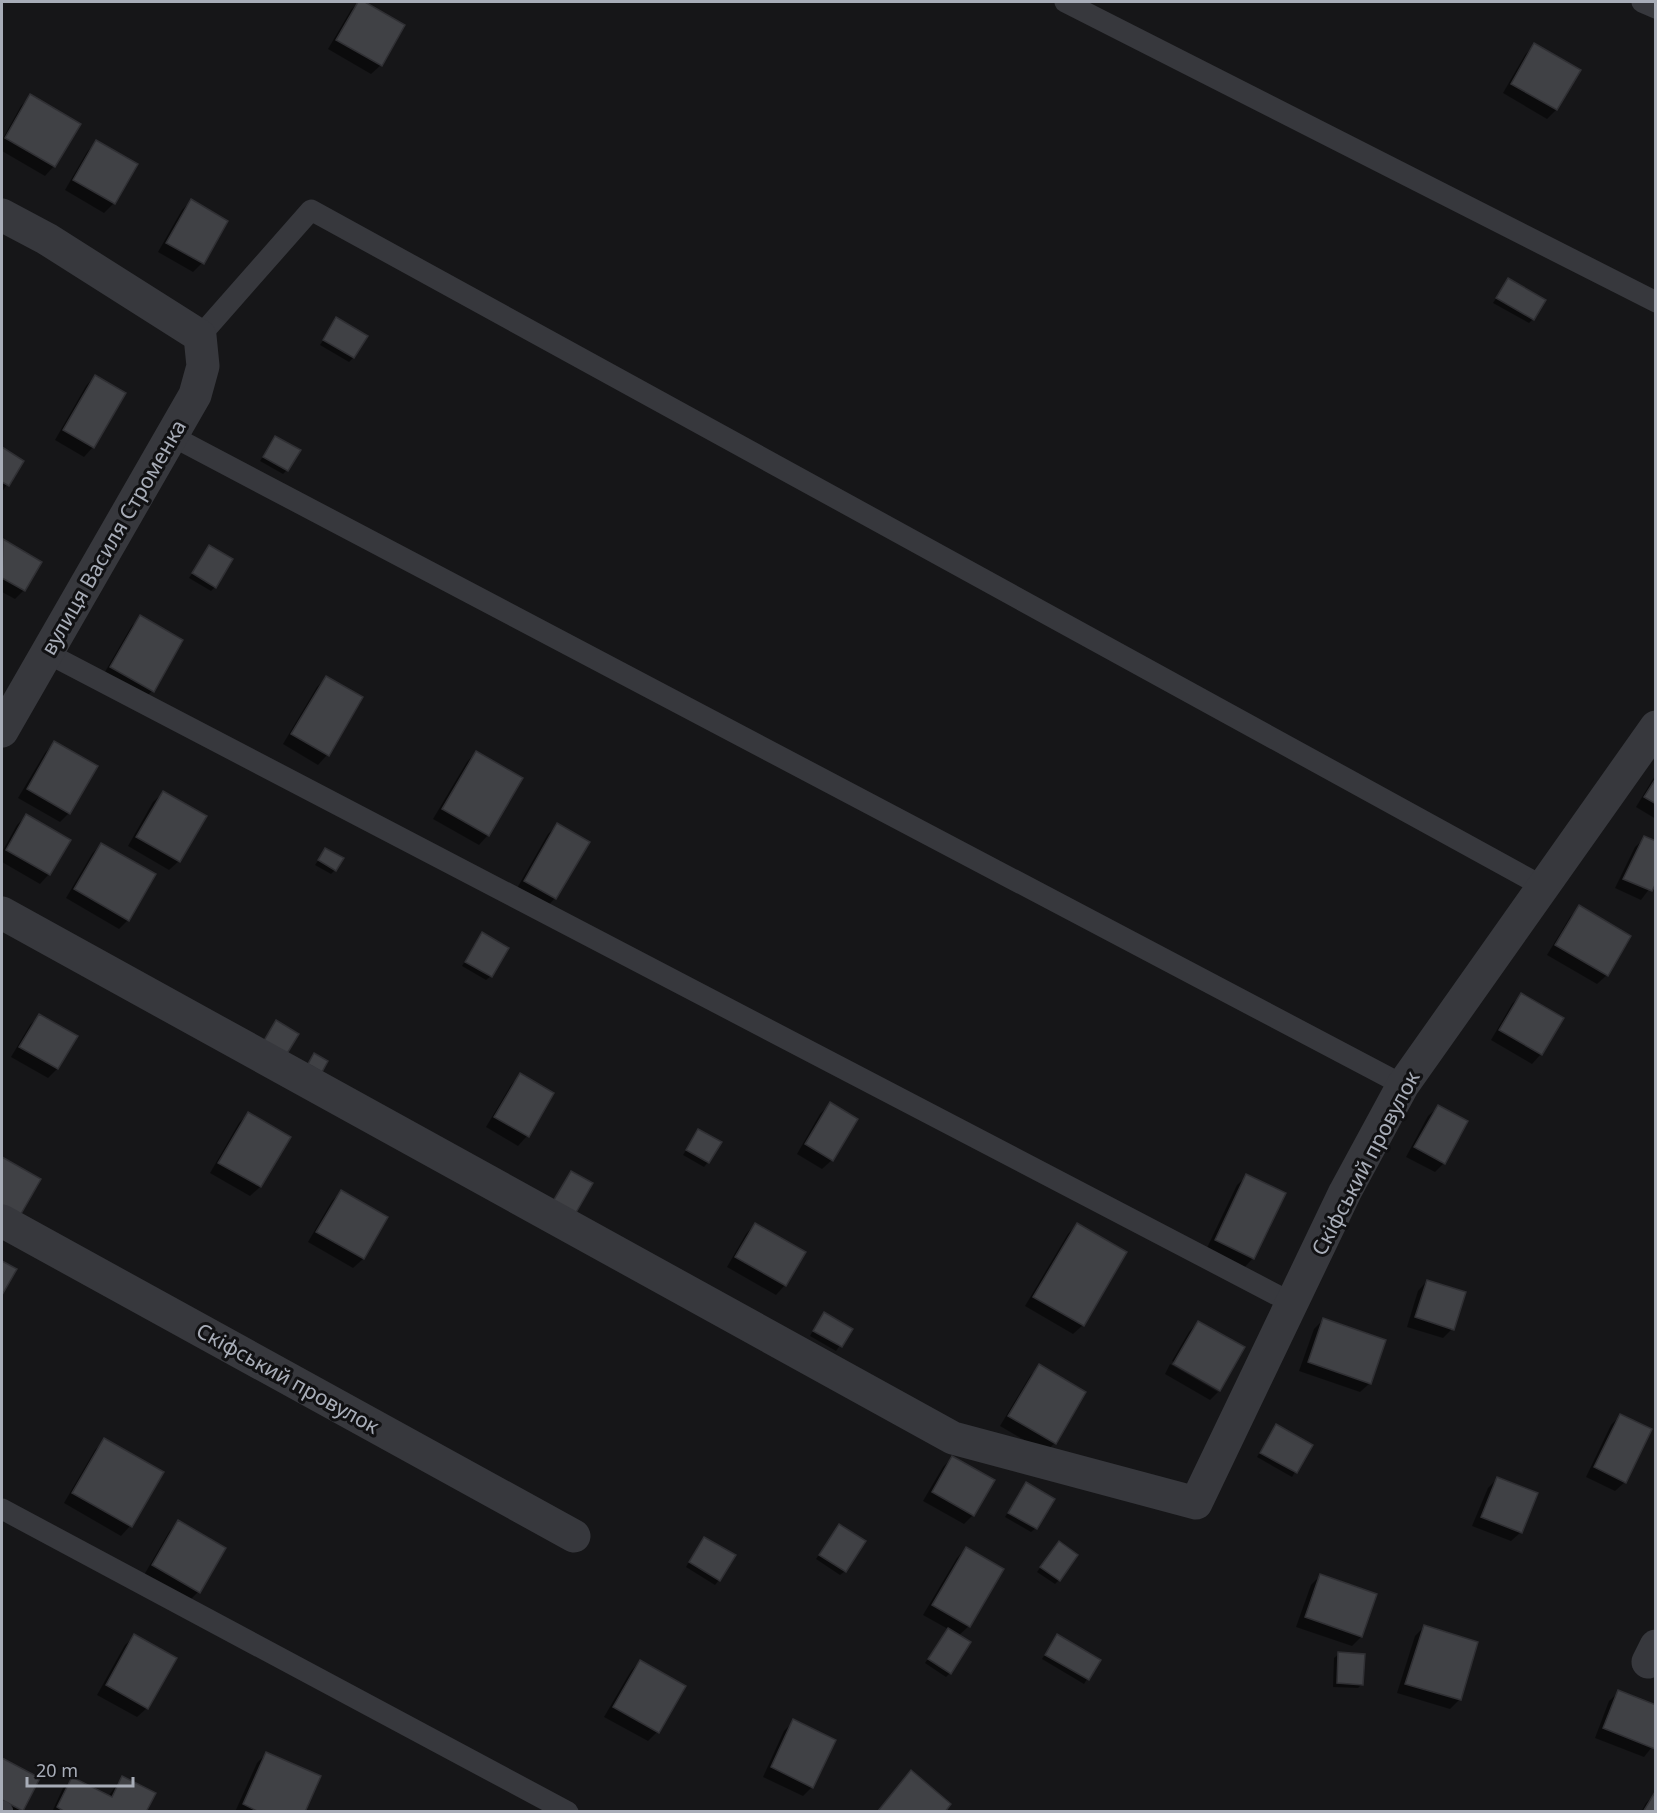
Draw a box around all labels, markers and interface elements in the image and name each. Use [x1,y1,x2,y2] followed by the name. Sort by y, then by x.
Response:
[34,414,192,660] street label: вулиця Василя Строменка
[1304,1066,1426,1260] street label: Скіфський провулок
[191,1316,385,1440] street label: Скіфський провулок
[27,1750,134,1788] scale bar
[36,1758,78,1782] text: 20 m

